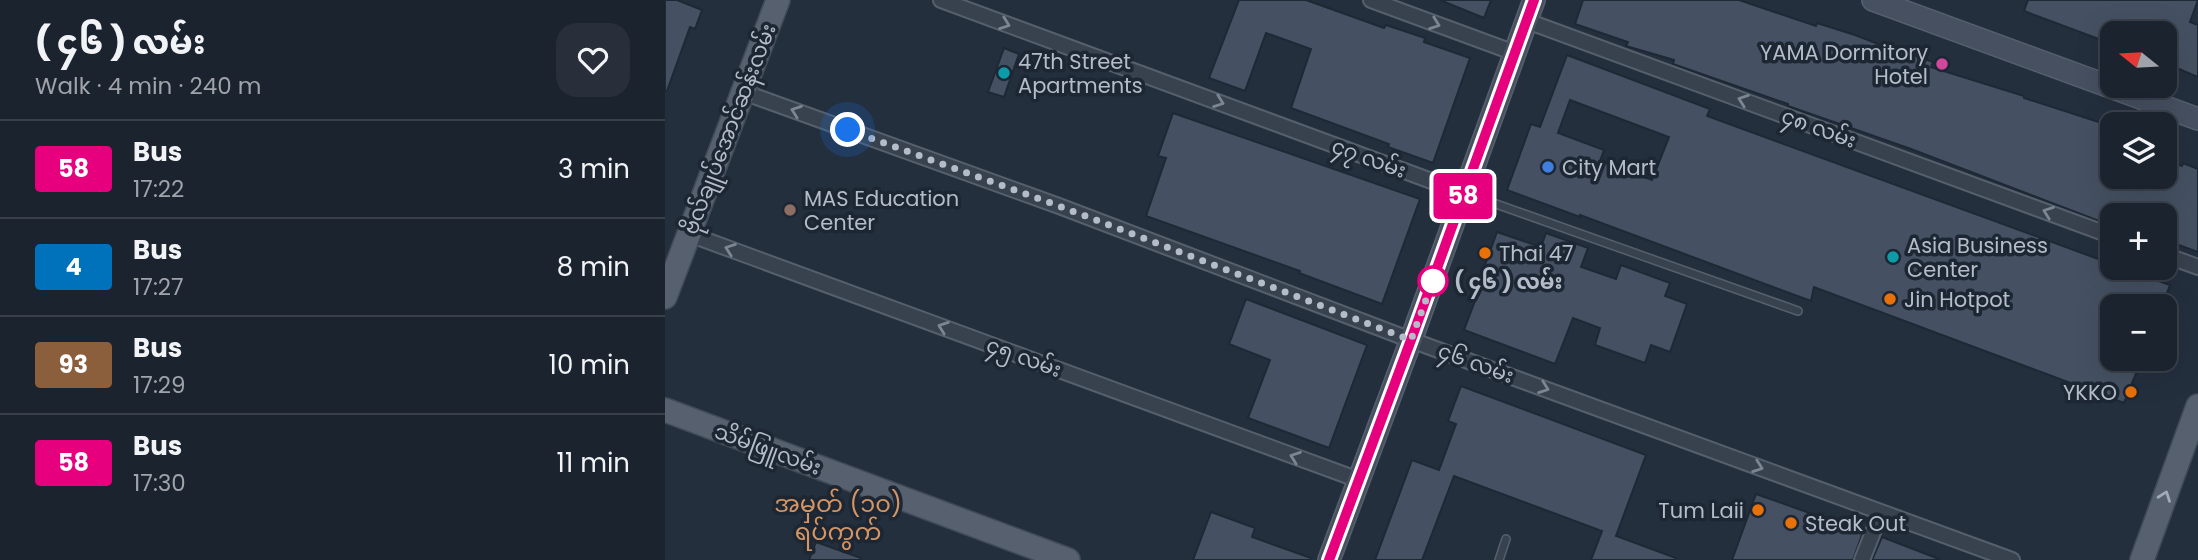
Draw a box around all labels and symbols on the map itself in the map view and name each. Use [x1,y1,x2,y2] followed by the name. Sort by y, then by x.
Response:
[999,15,1011,29] one-way arrow
[1429,15,1441,29] one-way arrow
[674,19,786,240] street label: ဗိုလ်ချုပ်အောင်ဆန်းလမ်း
[2100,21,2177,98] north arrow
[1760,38,1928,91] place label: YAMA Dormitory Hotel
[1018,47,1143,100] place label: 47th Street Apartments
[1934,56,1950,72] marker: YAMA Dormitory Hotel
[996,65,1012,81] marker: 47th Street Apartments
[1212,94,1224,108] one-way arrow
[1737,94,1749,108] one-way arrow
[1777,100,1861,158] street label: ၄၈ လမ်း
[791,105,803,119] one-way arrow
[830,112,865,147] your location
[1327,130,1411,188] street label: ၄၇ လမ်း
[1562,153,1656,182] place label: City Mart
[1540,159,1556,175] marker: City Mart
[1431,173,1495,219] line badge: 58
[804,184,959,237] place label: MAS Education Center
[782,202,798,218] marker: MAS Education Center
[2043,207,2055,221] one-way arrow
[1907,231,2048,284] place label: Asia Business Center
[1499,239,1573,268] place label: Thai 47
[724,243,736,257] one-way arrow
[1477,245,1493,261] marker: Thai 47
[1885,249,1901,265] marker: Asia Business Center
[1418,266,1448,296] marker: ( ၄၆ ) လမ်း
[1454,266,1563,299] place label: ( ၄၆ ) လမ်း
[1904,285,2010,314] place label: Jin Hotpot
[1882,291,1898,307] marker: Jin Hotpot
[938,322,950,336] one-way arrow
[981,329,1066,387] street label: ၄၅ လမ်း
[1433,335,1518,393] street label: ၄၆ လမ်း
[2063,378,2117,407] place label: YKKO
[1538,380,1550,394] one-way arrow
[2123,384,2139,400] marker: YKKO
[710,415,826,485] street label: သိမ်ဖြူလမ်း
[1289,451,1301,465] one-way arrow
[1752,459,1764,473] one-way arrow
[774,487,902,551] district label: အမှတ် (၁၀) ရပ်ကွက်
[2157,490,2171,502] one-way arrow
[1658,496,1744,525] place label: Tum Laii
[1750,502,1766,518] marker: Tum Laii
[1805,509,1906,538] place label: Steak Out
[1783,515,1799,531] marker: Steak Out

